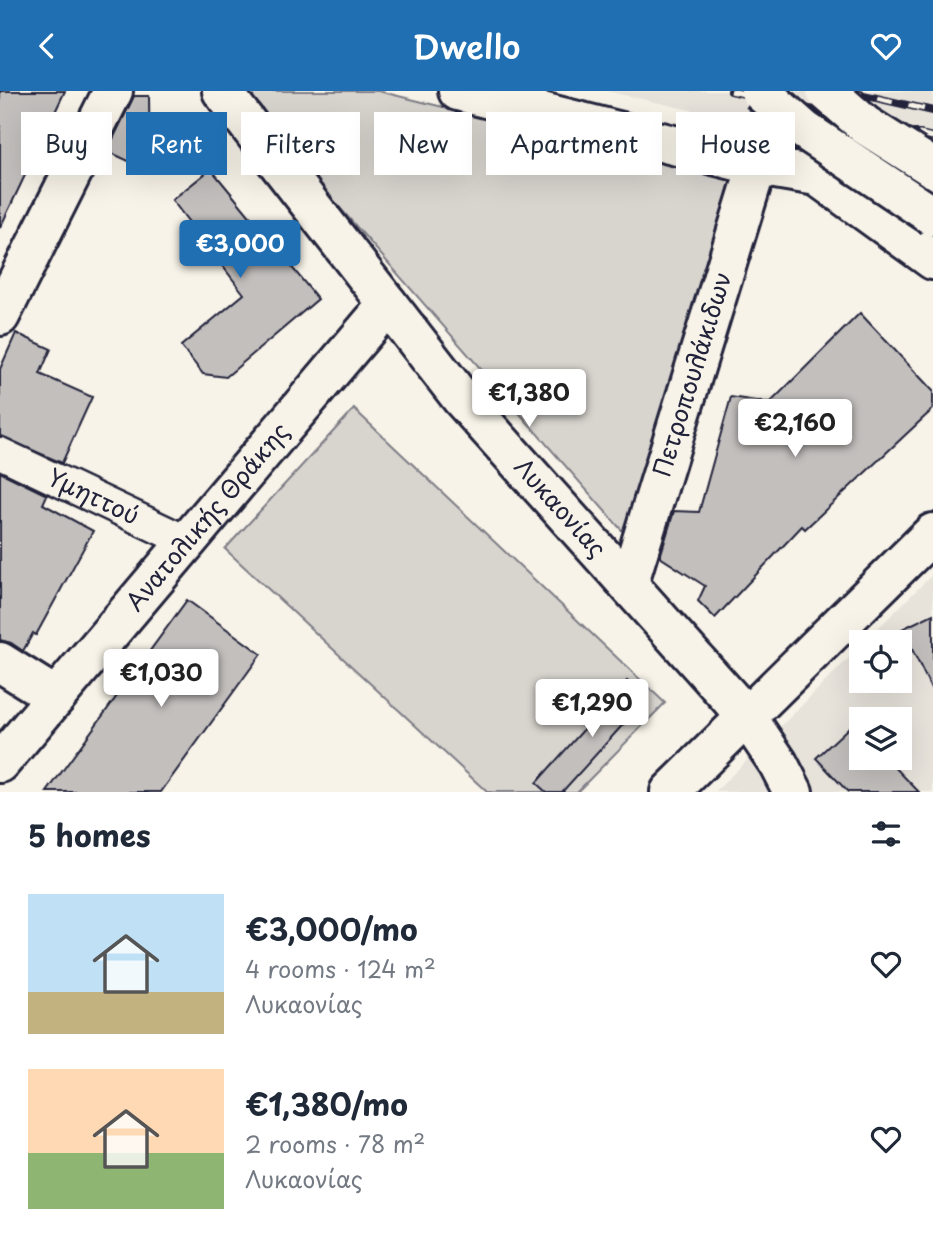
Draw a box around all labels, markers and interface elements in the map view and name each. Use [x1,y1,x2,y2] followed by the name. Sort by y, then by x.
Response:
[412,22,521,70] text: Dwello
[28,27,66,65] icon: back
[867,27,905,65] icon: heart
[21,112,112,175] chip: Buy
[126,112,227,175] chip: Rent
[241,112,360,175] chip: Filters
[374,112,472,175] chip: New
[486,112,662,175] chip: Apartment
[676,112,795,175] chip: House
[183,221,297,280] pin: €3,000
[195,225,285,260] text: €3,000
[642,267,739,481] street label: Πετροπουλάκιδων
[472,369,586,429] pin: €1,380
[488,374,570,409] text: €1,380
[738,399,852,459] pin: €2,160
[754,404,836,439] text: €2,160
[116,414,297,618] street label: Ανατολικής Θράκης
[507,449,616,565] street label: Λυκαονίας
[42,458,146,532] street label: Υμηττού
[849,630,912,770] map controls
[849,630,912,693] button: locate
[104,649,218,709] pin: €1,030
[120,654,203,689] text: €1,030
[535,679,649,739] pin: €1,290
[552,684,632,719] text: €1,290
[849,707,912,770] button: layers
[28,812,151,857] text: 5 homes
[867,815,905,853] icon: filters
[245,906,418,951] text: €3,000/mo
[84,922,168,1006] icon: home
[867,945,905,983] icon: heart
[245,951,436,986] text: 4 rooms · 124 m²
[245,986,363,1021] text: Λυκαονίας
[245,1081,408,1126] text: €1,380/mo
[84,1097,168,1181] icon: home
[867,1120,905,1158] icon: heart
[245,1126,425,1161] text: 2 rooms · 78 m²
[245,1161,363,1196] text: Λυκαονίας

